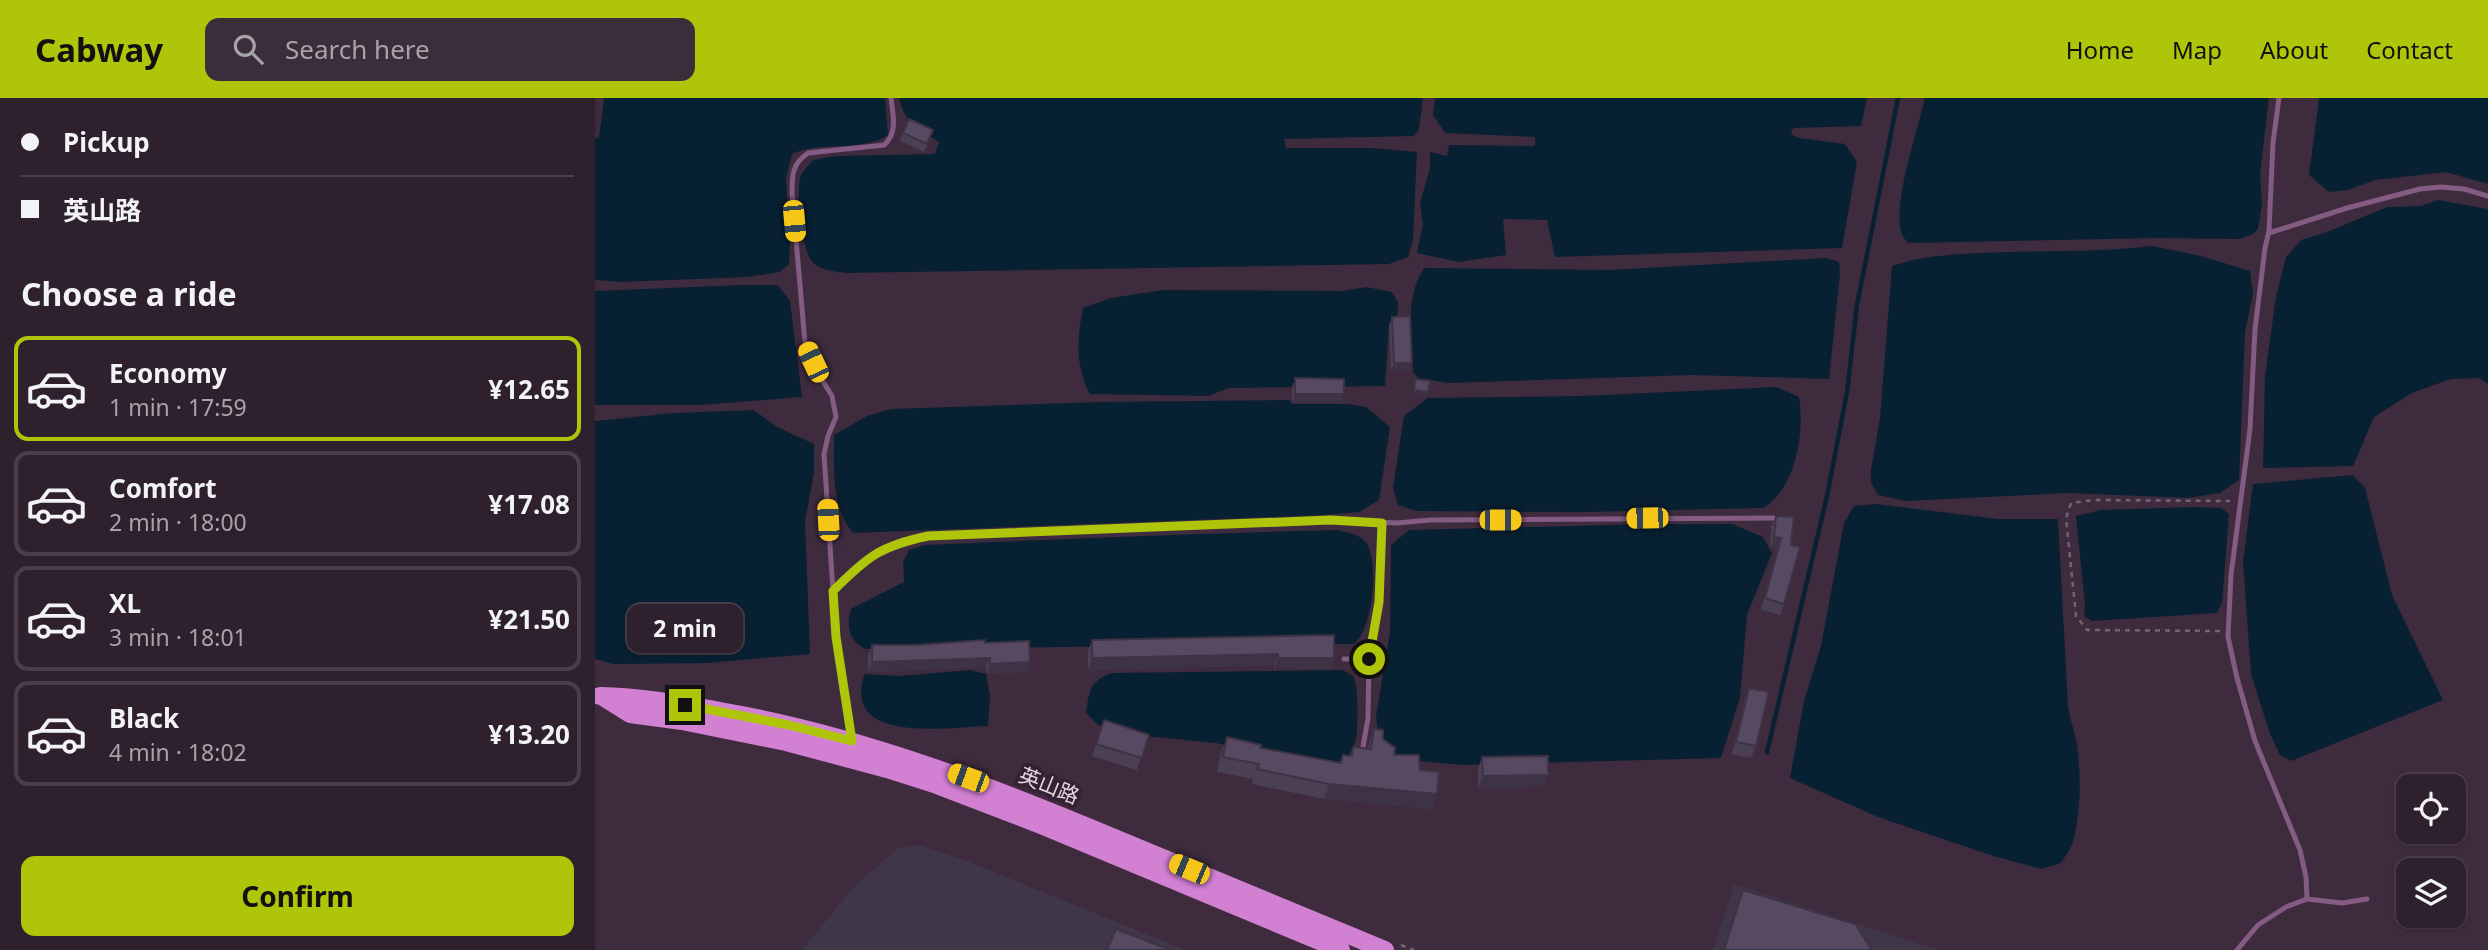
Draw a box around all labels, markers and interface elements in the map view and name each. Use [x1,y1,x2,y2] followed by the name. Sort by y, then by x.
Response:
[205,18,695,81] search box
[35,27,163,72] text: Cabway
[229,30,267,68] icon: search
[285,31,430,67] text: Search here
[2066,33,2134,66] text: Home
[2172,33,2222,66] text: Map
[2260,33,2328,66] text: About
[2366,33,2453,66] text: Contact
[63,124,150,160] text: Pickup
[63,192,141,228] text: 英山路
[782,199,807,243] car
[21,272,237,315] text: Choose a ride
[795,339,832,385] car
[109,355,227,391] text: Economy
[25,357,88,420] icon: car
[488,371,570,407] text: ¥12.65
[109,391,247,423] text: 1 min · 17:59
[109,470,217,506] text: Comfort
[25,472,88,535] icon: car
[488,486,570,522] text: ¥17.08
[817,498,840,542] car
[109,506,247,538] text: 2 min · 18:00
[1626,507,1669,529] car
[1480,510,1522,531] car
[109,585,141,621] text: XL
[25,587,88,650] icon: car
[488,601,570,637] text: ¥21.50
[627,603,743,652] callout: 2 min
[653,612,717,644] text: 2 min
[109,621,247,653] text: 3 min · 18:01
[1353,643,1385,675] route start
[669,689,701,721] route end
[109,700,179,736] text: Black
[25,702,88,765] icon: car
[488,716,570,752] text: ¥13.20
[109,736,247,768] text: 4 min · 18:02
[1015,760,1084,810] street label: 英山路
[945,761,992,795] car
[2396,774,2466,928] map controls
[2396,774,2466,844] button: locate
[1166,851,1213,887] car
[21,856,574,936] button: Confirm
[2396,858,2466,928] button: layers

